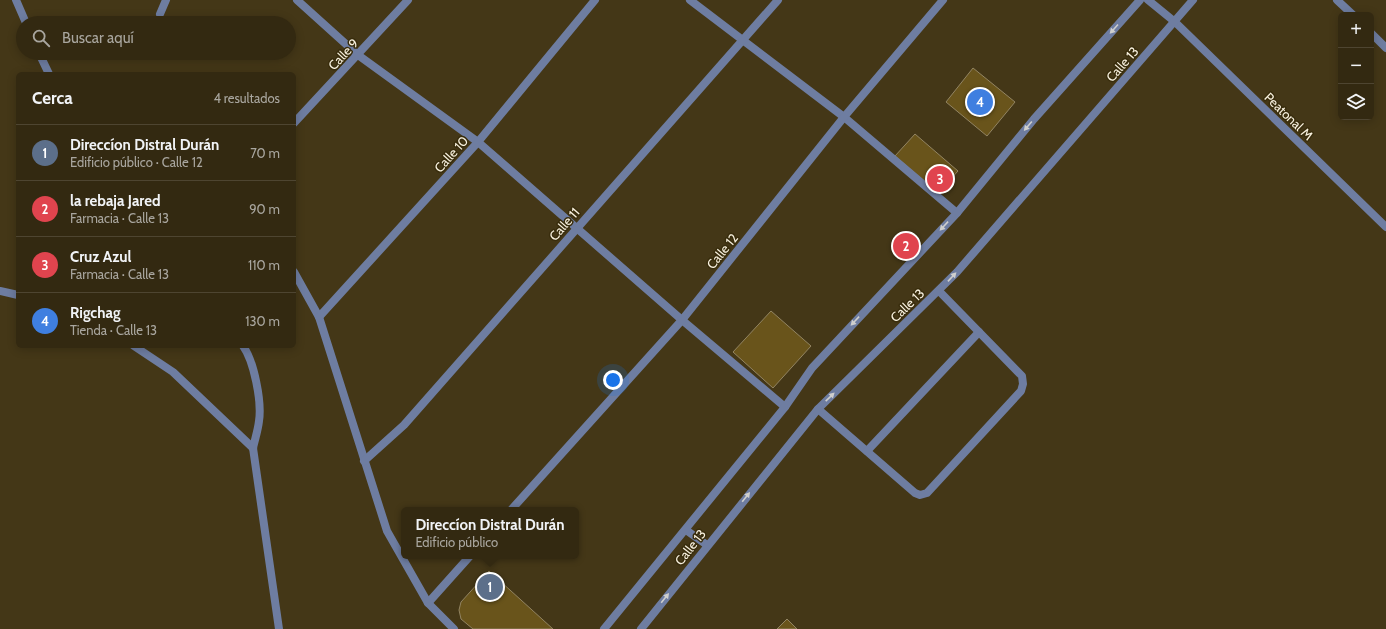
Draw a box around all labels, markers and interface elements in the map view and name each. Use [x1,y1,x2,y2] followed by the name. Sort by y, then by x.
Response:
[1338,12,1374,120] map controls
[1338,12,1374,48] button: +
[16,16,296,60] search box
[1109,24,1119,34] one-way arrow
[30,27,52,49] icon: search
[62,29,134,47] text: Buscar aquí
[324,35,362,73] street label: Calle 9
[1102,43,1142,85] street label: Calle 13
[1338,48,1374,84] button: −
[1338,84,1374,120] button: layers
[967,87,993,117] pin: 4
[32,88,73,108] text: Cerca
[1261,89,1317,143] street label: Peatonal M
[213,90,280,106] text: 4 resultados
[1023,121,1032,132] one-way arrow
[431,133,471,175] street label: Calle 10
[70,136,219,154] text: Direccíon Distral Durán
[43,145,47,161] text: 1
[250,145,280,161] text: 70 m
[70,154,203,170] text: Edificio público · Calle 12
[927,164,953,194] pin: 3
[70,192,160,210] text: la rebaja Jared
[42,201,48,217] text: 2
[249,201,280,217] text: 90 m
[545,204,583,244] street label: Calle 11
[70,210,169,226] text: Farmacia · Calle 13
[939,221,949,231] one-way arrow
[703,230,741,272] street label: Calle 12
[893,231,919,261] pin: 2
[70,248,132,266] text: Cruz Azul
[41,257,49,273] text: 3
[248,257,280,273] text: 110 m
[70,266,169,282] text: Farmacia · Calle 13
[947,272,957,282] one-way arrow
[887,285,927,325] street label: Calle 13
[70,304,120,322] text: Rigchag
[41,313,49,329] text: 4
[245,313,280,329] text: 130 m
[851,316,860,326] one-way arrow
[70,322,157,338] text: Tienda · Calle 13
[603,370,623,390] your location
[825,393,835,402] one-way arrow
[741,491,750,502] one-way arrow
[401,507,579,559] popup
[415,516,565,534] text: Direccíon Distral Durán
[671,526,709,568] street label: Calle 13
[415,534,498,550] text: Edificio público
[477,572,503,602] pin: 1
[661,593,669,604] one-way arrow

